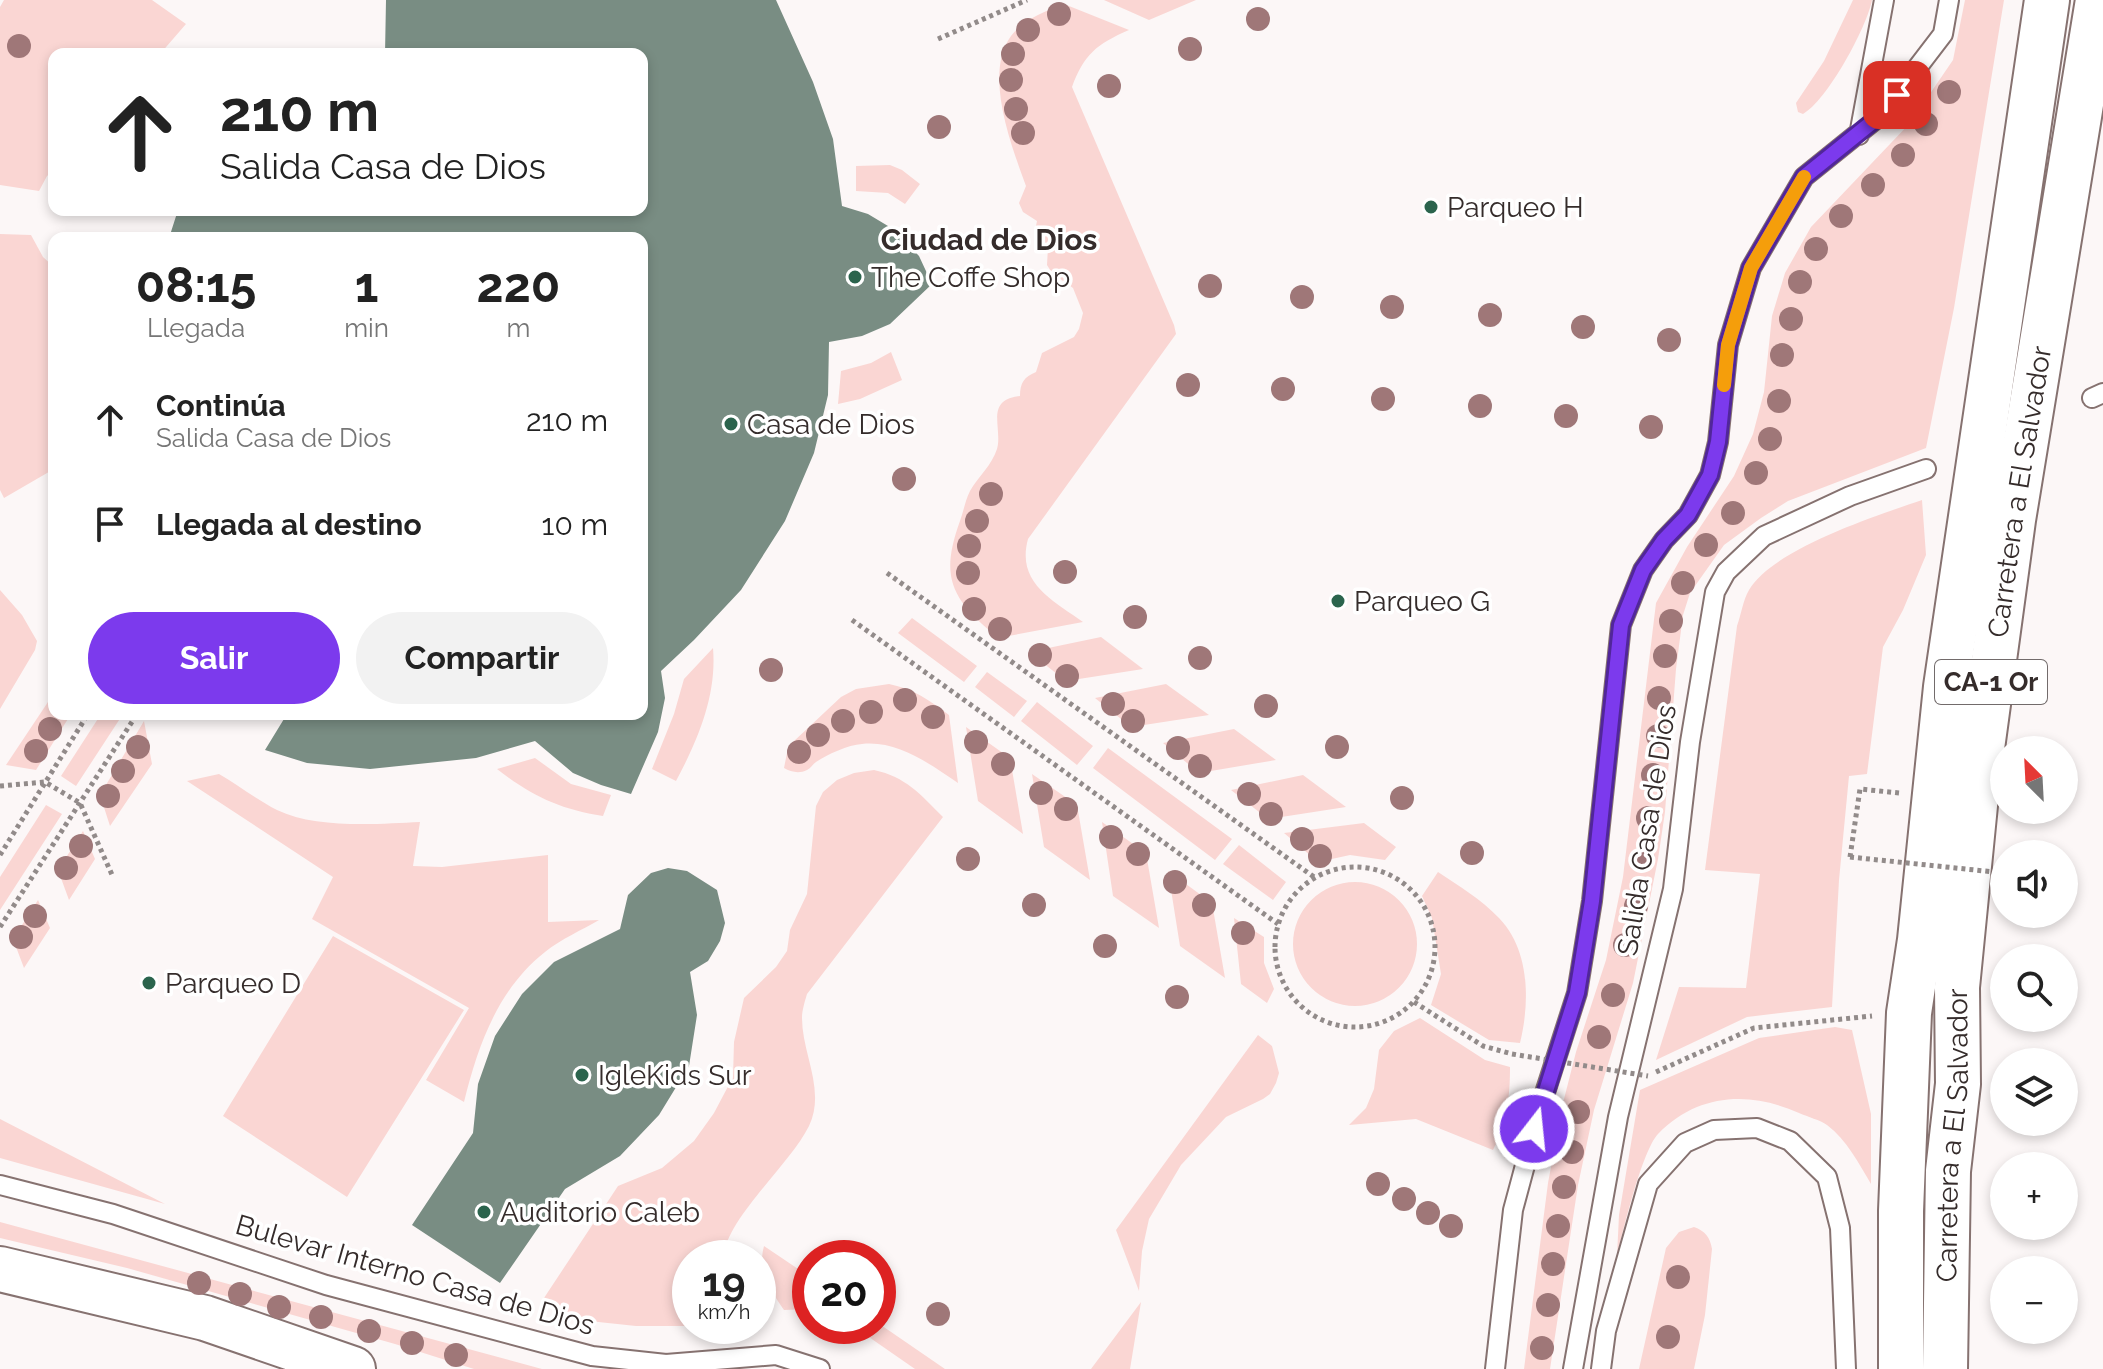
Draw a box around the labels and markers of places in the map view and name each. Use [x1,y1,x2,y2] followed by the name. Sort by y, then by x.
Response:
[1863,61,1931,129] pin
[1447,191,1584,224] place label: Parqueo H
[1422,198,1440,216] marker: Parqueo H
[871,261,1070,294] place label: The Coffe Shop
[846,268,864,286] marker: The Coffe Shop
[747,408,915,441] place label: Casa de Dios
[722,415,740,433] marker: Casa de Dios
[1354,585,1490,618] place label: Parqueo G
[1329,592,1347,610] marker: Parqueo G
[165,967,301,1000] place label: Parqueo D
[140,974,158,992] marker: Parqueo D
[598,1059,752,1092] place label: IgleKids Sur
[573,1066,591,1084] marker: IgleKids Sur
[500,1196,700,1229] place label: Auditorio Caleb
[475,1203,493,1221] marker: Auditorio Caleb

